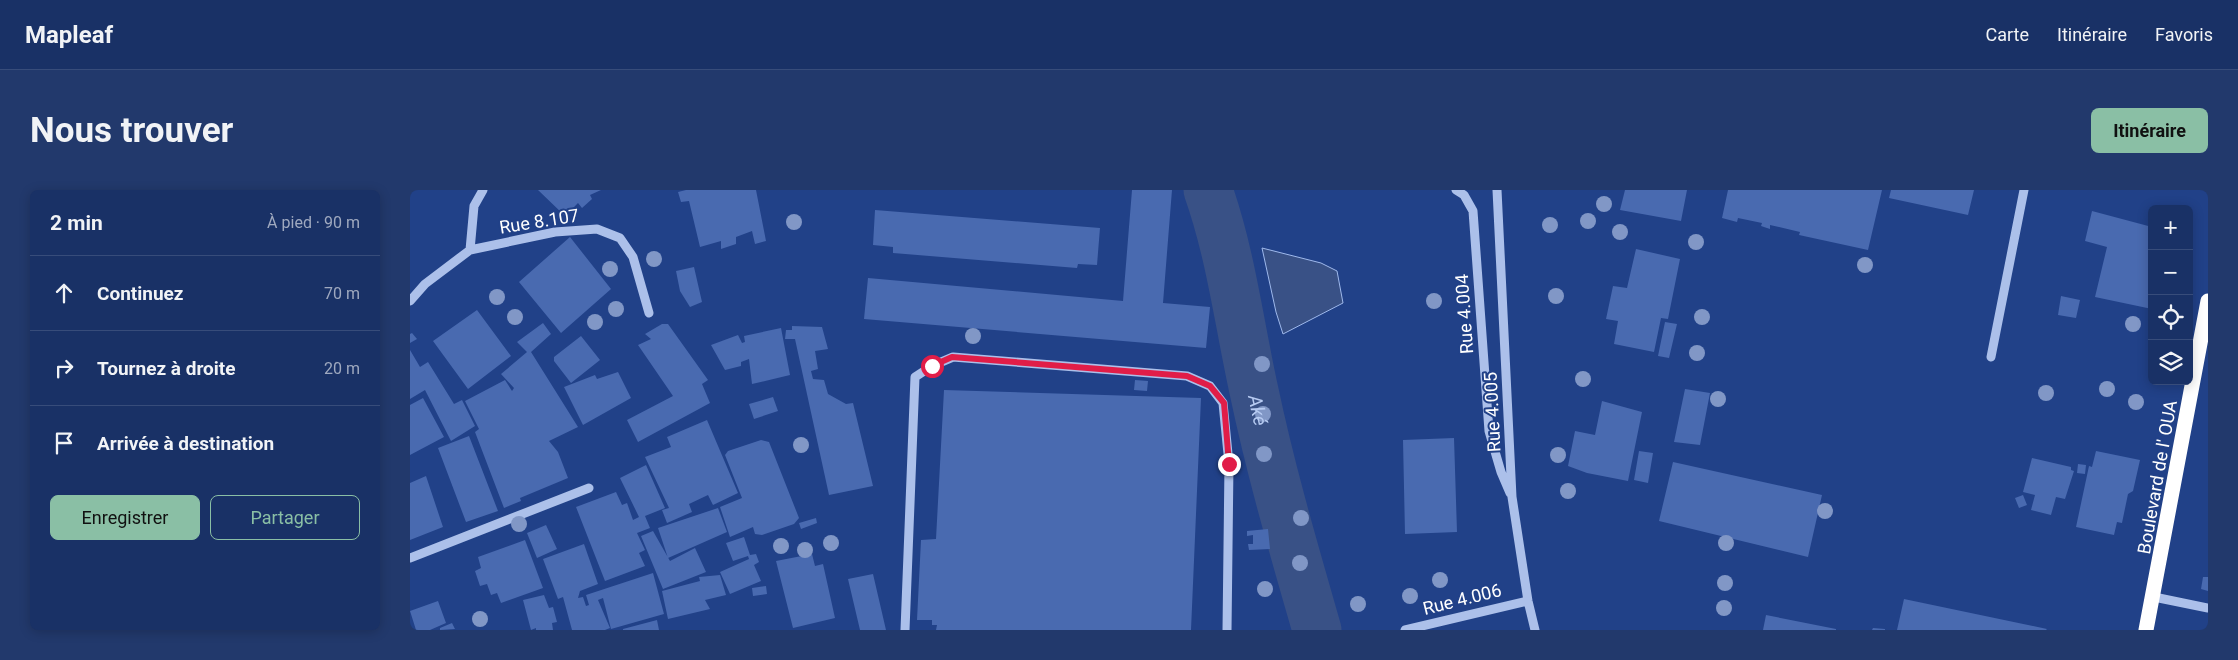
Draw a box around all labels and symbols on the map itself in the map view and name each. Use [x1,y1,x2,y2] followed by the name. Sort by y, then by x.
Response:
[498,204,580,238] street label: Rue 8.107
[1451,273,1477,355] street label: Rue 4.004
[921,355,944,378] route start
[1479,371,1505,453] street label: Rue 4.005
[1243,392,1273,428] water label: Aké
[2133,398,2181,556] street label: Boulevard de l' OUA
[1218,453,1241,476] route end
[1421,579,1503,619] street label: Rue 4.006

